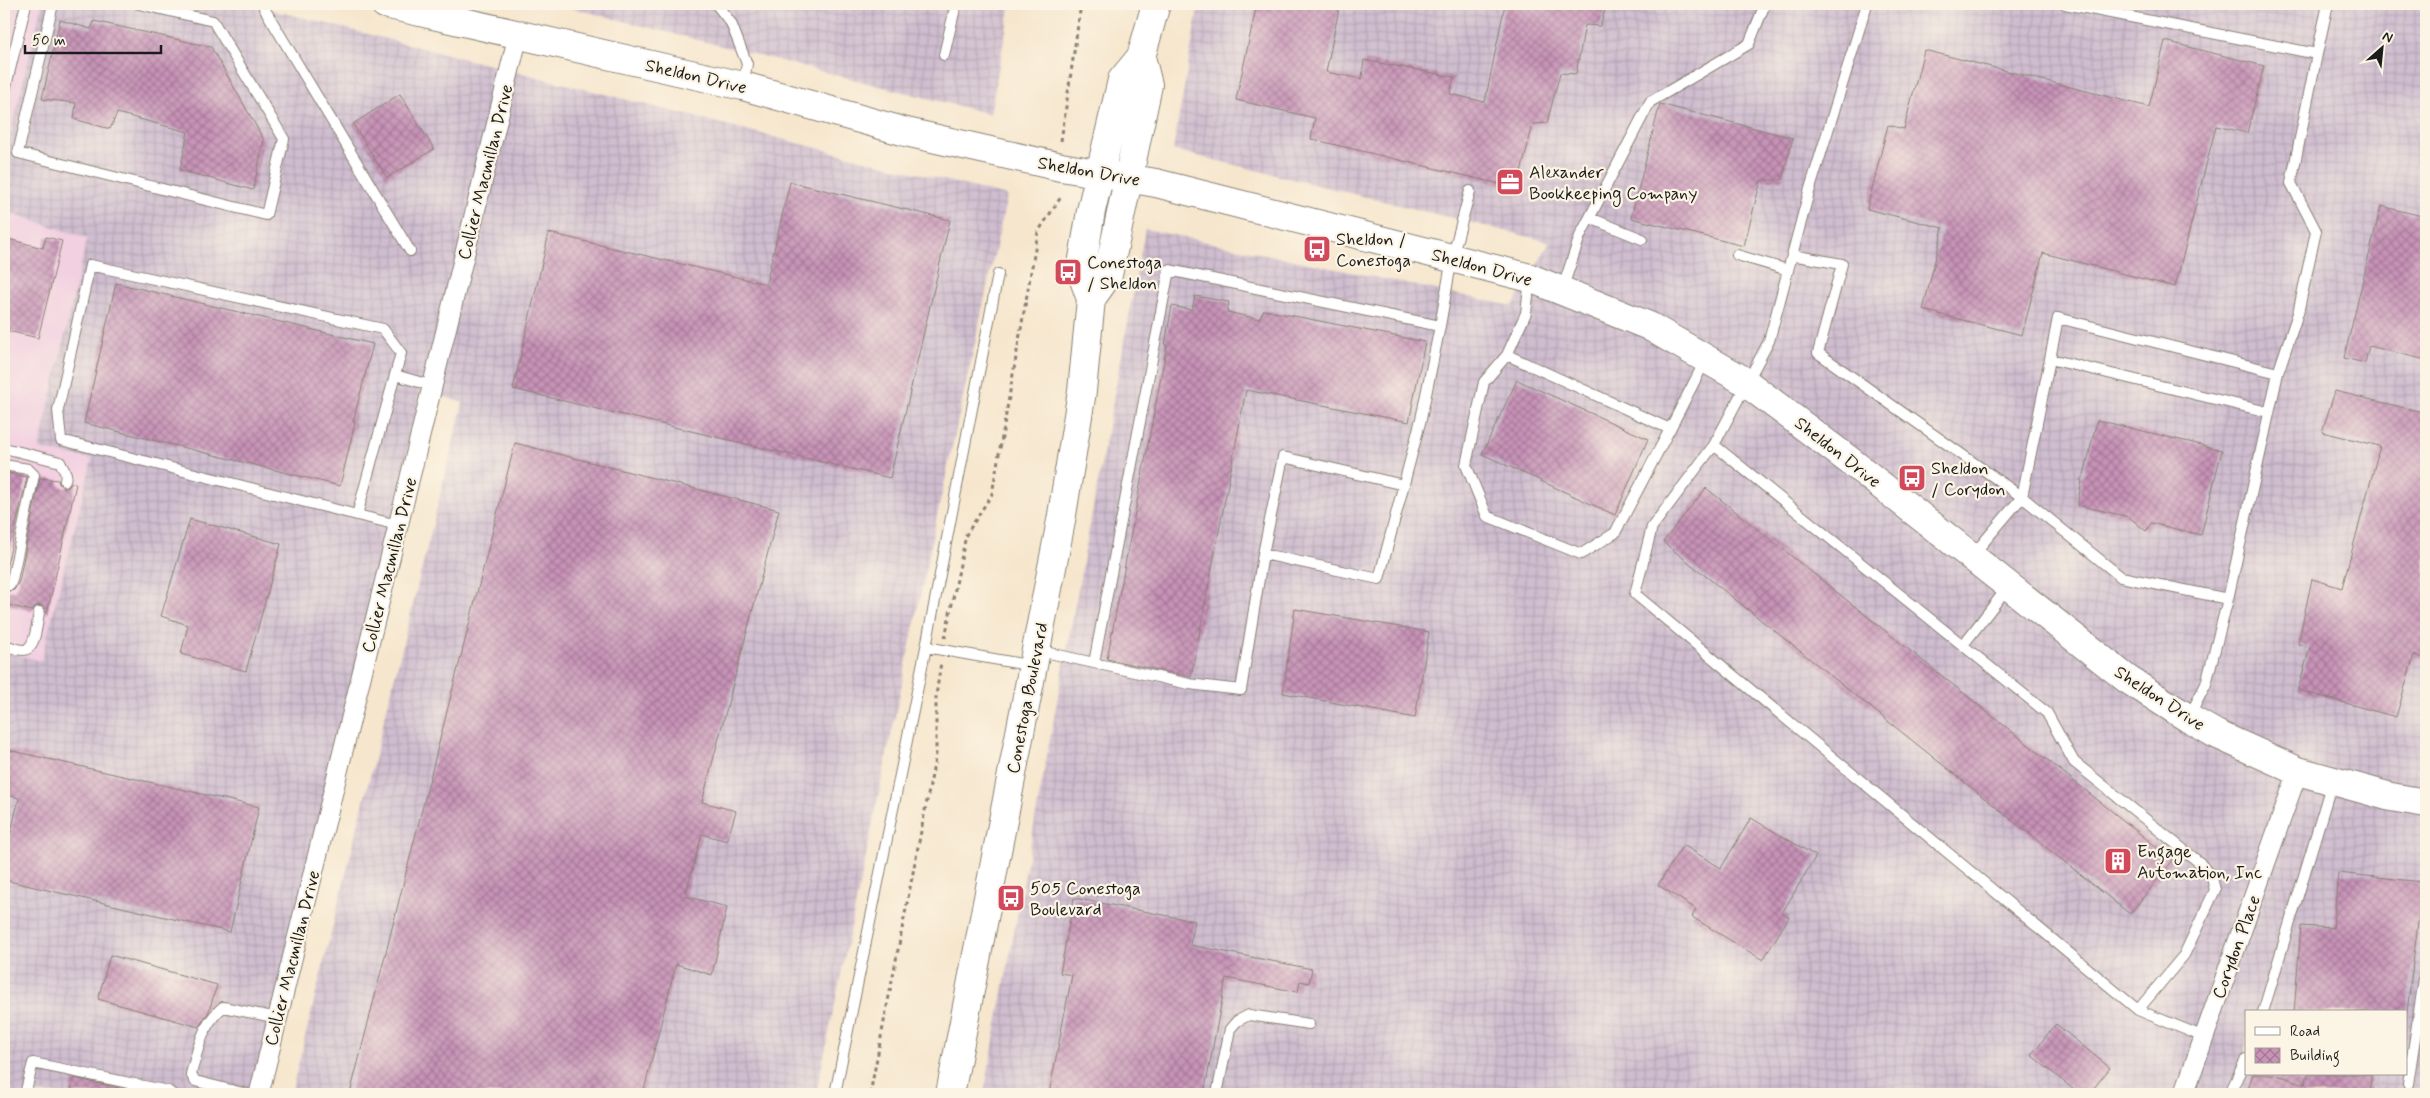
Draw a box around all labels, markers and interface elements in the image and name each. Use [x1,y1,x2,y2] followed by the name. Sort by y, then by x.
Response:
[25,22,161,54] scale bar
[2358,22,2408,72] north arrow
[2379,27,2396,47] text: N
[32,31,66,51] text: 50 m
[643,54,749,100] street label: Sheldon Drive
[453,82,519,262] street label: Collier Macmillan Drive
[1036,151,1142,193] street label: Sheldon Drive
[1529,161,1697,207] place label: Alexander Bookkeeping Company
[1495,167,1525,197] office icon: Alexander Bookkeeping Company
[1336,228,1411,273] place label: Sheldon / Conestoga
[1302,234,1332,264] bus stop icon: Sheldon / Conestoga
[1429,243,1535,293] street label: Sheldon Drive
[1087,251,1162,296] place label: Conestoga / Sheldon
[1053,257,1083,287] bus stop icon: Conestoga / Sheldon
[1789,411,1886,494] street label: Sheldon Drive
[1931,457,2006,502] place label: Sheldon / Corydon
[1897,463,1927,493] bus stop icon: Sheldon / Corydon
[357,475,423,655] street label: Collier Macmillan Drive
[1002,620,1054,776] street label: Conestoga Boulevard
[2110,661,2209,737] street label: Sheldon Drive
[2137,840,2262,885] place label: Engage Automation, Inc
[2103,846,2133,876] building icon: Engage Automation, Inc
[260,868,326,1048] street label: Collier Macmillan Drive
[1030,877,1141,922] place label: 505 Conestoga Boulevard
[996,883,1026,913] bus stop icon: 505 Conestoga Boulevard
[2207,892,2267,1003] street label: Corydon Place
[2245,1010,2408,1076] legend
[2290,1022,2320,1042] text: Road
[2290,1046,2340,1067] text: Building

